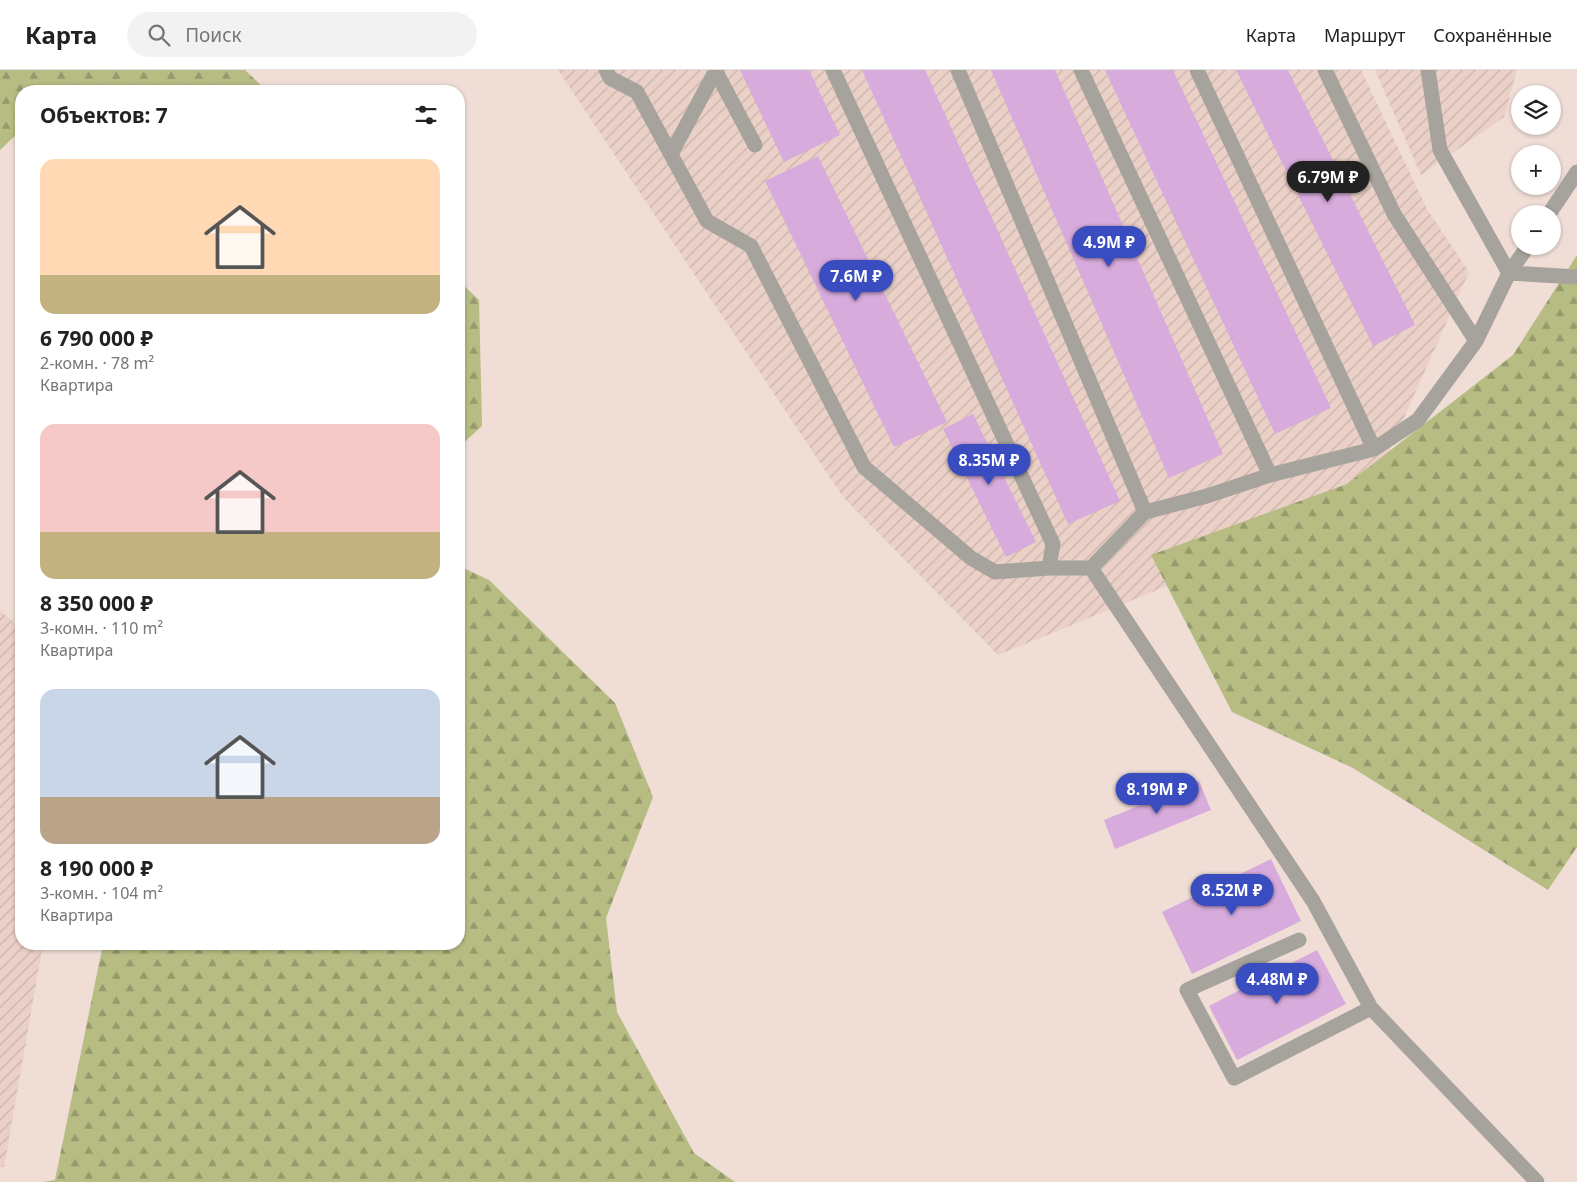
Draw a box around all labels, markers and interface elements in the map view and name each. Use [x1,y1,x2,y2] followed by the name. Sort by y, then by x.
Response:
[127,12,477,57] search box
[25,18,97,51] text: Карта
[145,21,173,49] icon: search
[185,22,242,48] text: Поиск
[1246,23,1296,47] text: Карта
[1324,23,1405,47] text: Маршрут
[1433,23,1552,47] text: Сохранённые
[1511,85,1561,255] map controls
[1511,85,1561,135] button: layers
[40,101,168,129] text: Объектов: 7
[412,101,440,129] icon: filters
[1511,145,1561,195] button: +
[1282,160,1374,203] pin: 6.79M ₽
[1298,166,1358,188] text: 6.79M ₽
[195,192,285,282] icon: home
[1511,205,1561,255] button: −
[1068,226,1150,268] pin: 4.9M ₽
[1083,231,1135,253] text: 4.9M ₽
[815,260,897,302] pin: 7.6M ₽
[830,265,882,287] text: 7.6M ₽
[40,324,153,352] text: 6 790 000 ₽
[40,352,154,374] text: 2-комн. · 78 m²
[40,374,114,396] text: Квартира
[943,444,1035,486] pin: 8.35M ₽
[959,449,1019,471] text: 8.35M ₽
[195,457,285,547] icon: home
[40,589,153,617] text: 8 350 000 ₽
[40,617,163,639] text: 3-комн. · 110 m²
[40,639,114,661] text: Квартира
[195,722,285,812] icon: home
[1111,772,1203,815] pin: 8.19M ₽
[1127,778,1187,800] text: 8.19M ₽
[40,854,153,882] text: 8 190 000 ₽
[1186,874,1278,916] pin: 8.52M ₽
[1202,879,1262,901] text: 8.52M ₽
[40,882,163,904] text: 3-комн. · 104 m²
[40,904,114,926] text: Квартира
[1231,962,1323,1005] pin: 4.48M ₽
[1247,968,1307,990] text: 4.48M ₽

